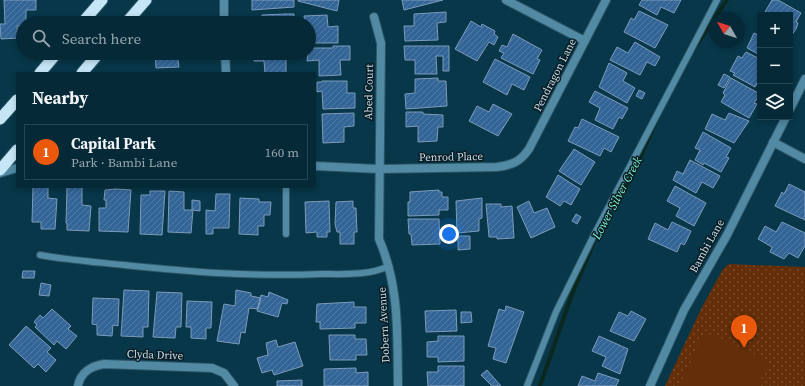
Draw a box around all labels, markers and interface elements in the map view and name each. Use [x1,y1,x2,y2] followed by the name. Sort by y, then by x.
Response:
[709,12,745,48] north arrow
[757,12,793,120] map controls
[757,12,793,48] button: +
[16,16,316,60] search box
[30,27,52,49] icon: search
[62,28,141,49] text: Search here
[530,36,580,114] street label: Pendragon Lane
[757,48,793,84] button: −
[361,64,377,120] street label: Abed Court
[757,84,793,120] button: layers
[32,86,88,110] text: Nearby
[71,133,156,154] text: Capital Park
[42,144,50,161] text: 1
[265,144,299,161] text: 160 m
[419,149,484,165] street label: Penrod Place
[588,153,646,243] water label: Lower Silver Creek
[71,154,177,171] text: Park · Bambi Lane
[686,216,728,275] street label: Bambi Lane
[439,224,459,244] your location
[375,286,393,363] street label: Dobern Avenue
[731,315,757,348] pin: 1
[127,347,184,363] street label: Clyda Drive

